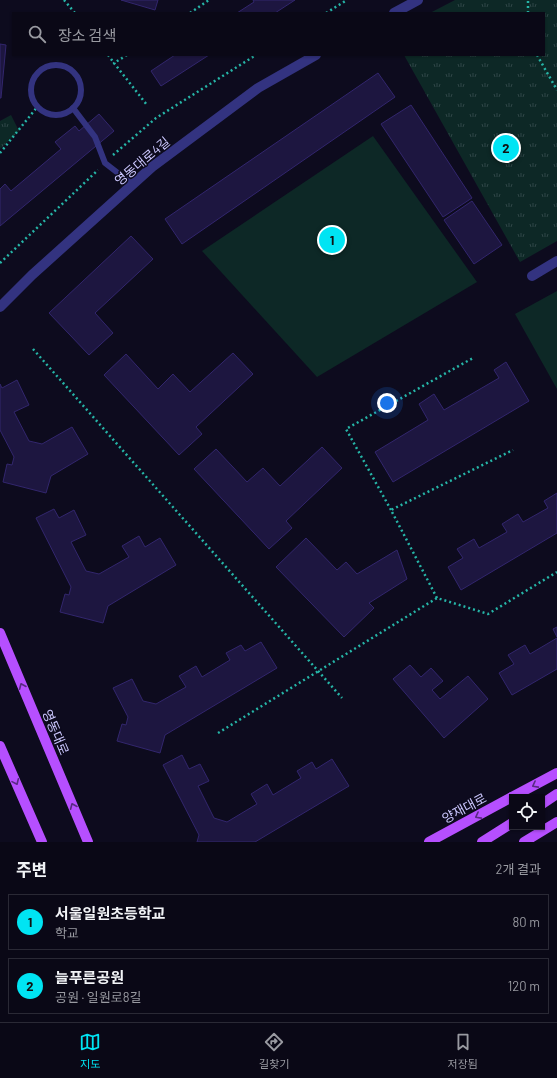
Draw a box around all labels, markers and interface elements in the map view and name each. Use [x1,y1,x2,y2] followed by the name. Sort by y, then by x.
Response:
[12,12,545,56] search box
[26,23,48,45] icon: search
[58,26,116,44] text: 장소 검색
[111,133,173,189] street label: 영동대로4길
[493,133,519,163] pin: 2
[319,225,345,255] pin: 1
[377,393,397,413] your location
[19,683,27,690] one-way arrow
[39,707,73,757] street label: 영동대로
[11,778,19,785] one-way arrow
[531,780,539,788] one-way arrow
[439,790,489,826] street label: 양재대로
[509,794,545,830] map controls
[509,794,545,830] button: locate
[70,803,78,811] one-way arrow
[475,811,482,818] one-way arrow
[16,859,47,879] text: 주변
[496,861,541,877] text: 2개 결과
[55,904,165,922] text: 서울일원초등학교
[28,914,32,930] text: 1
[513,914,540,930] text: 80 m
[55,925,79,941] text: 학교
[55,968,124,986] text: 늘푸른공원
[26,978,34,994] text: 2
[508,978,540,994] text: 120 m
[55,989,141,1005] text: 공원 · 일원로8길
[79,1031,101,1071] tab: 지도
[259,1031,289,1071] tab: 길찾기
[448,1031,478,1071] tab: 저장됨

